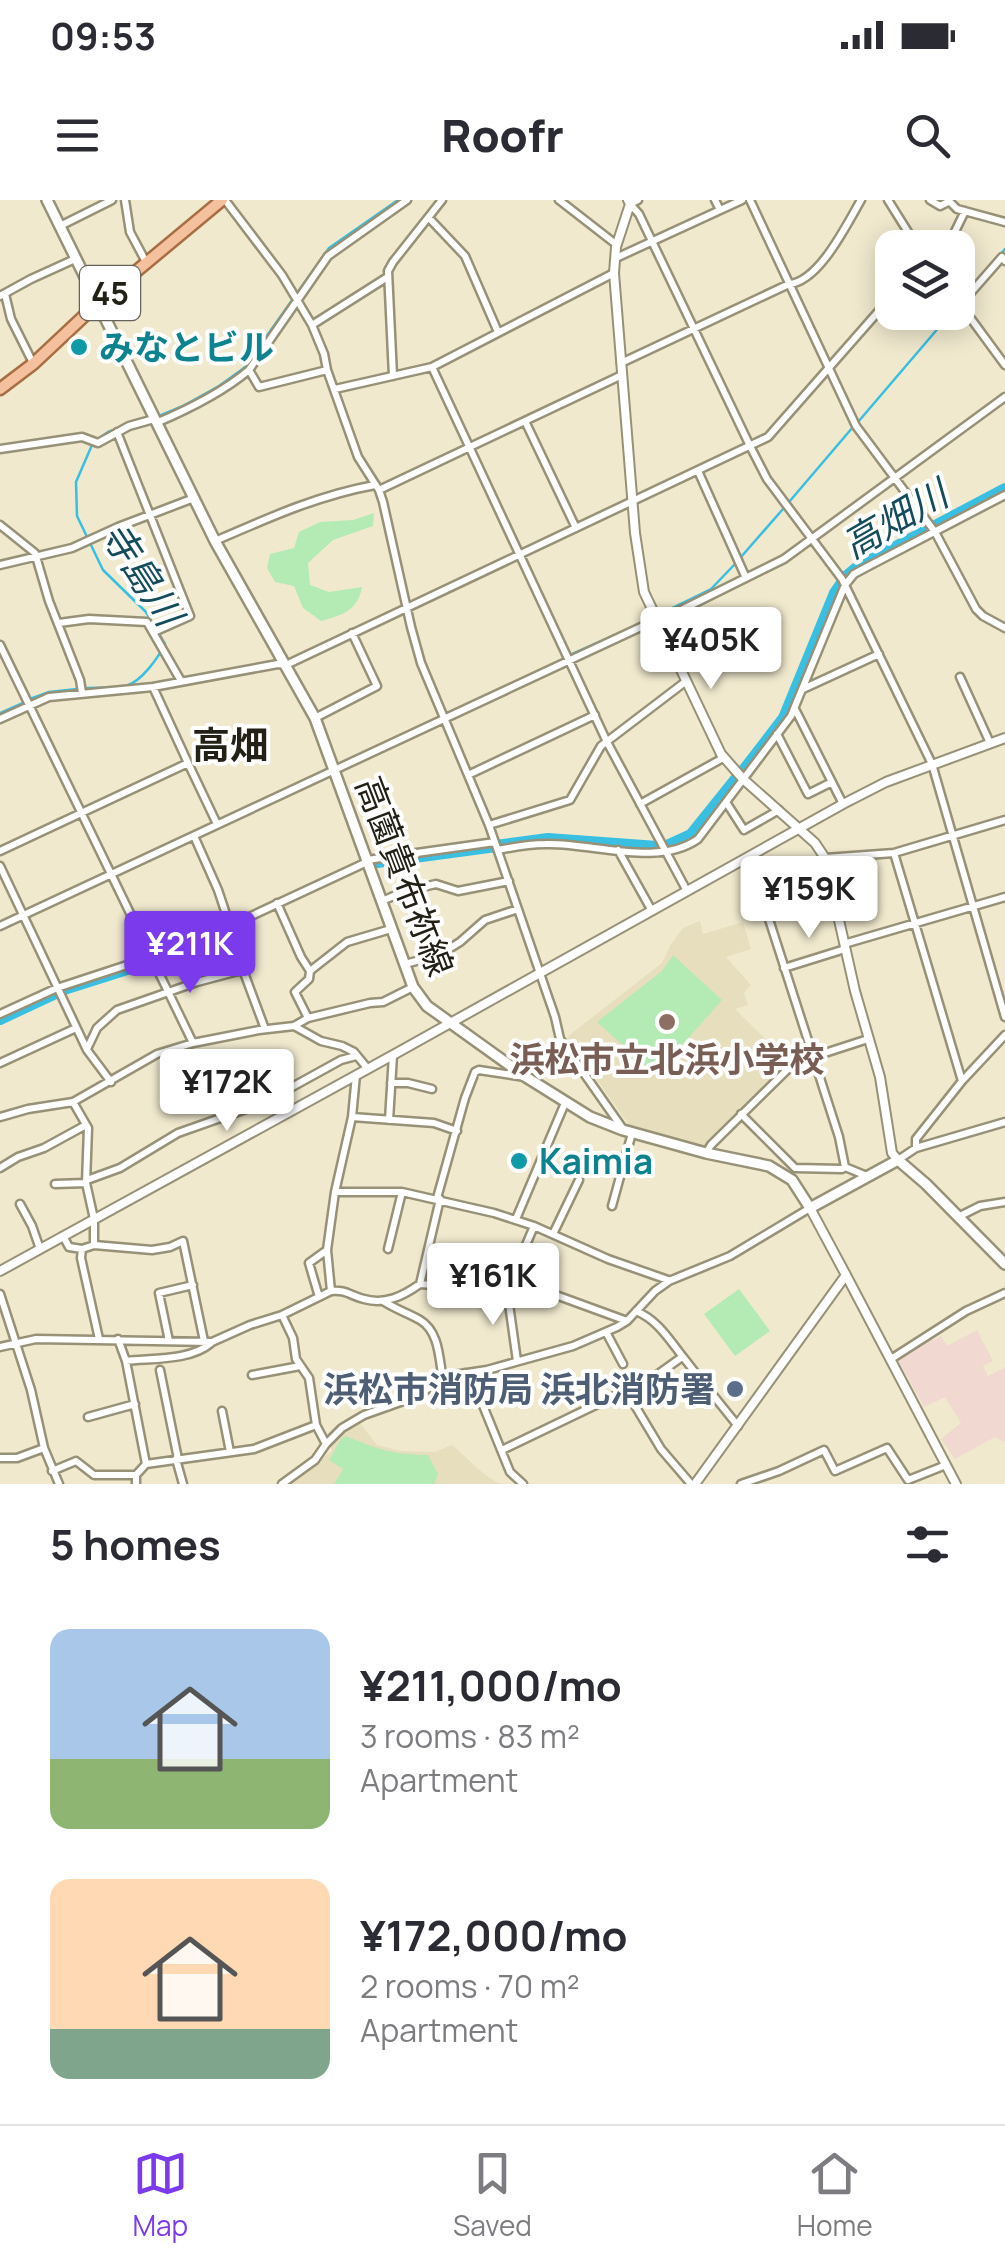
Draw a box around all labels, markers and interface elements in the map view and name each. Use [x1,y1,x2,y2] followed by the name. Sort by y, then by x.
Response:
[50,9,156,61] text: 09:53
[441,104,564,166] text: Roofr
[50,108,105,163] icon: menu
[900,108,955,163] icon: search
[875,230,975,330] map controls
[875,230,975,330] button: layers
[80,266,140,320] road number: 45
[99,323,274,371] place label: みなとビル
[68,336,90,358] marker: みなとビル
[832,465,960,569] water label: 高畑川
[90,511,198,638] water label: 寺島川
[641,607,781,692] pin: ¥405K
[662,617,760,661] text: ¥405K
[192,718,268,770] district label: 高畑
[345,769,465,983] street label: 高薗貴布祢線
[739,856,879,941] pin: ¥159K
[763,866,855,910] text: ¥159K
[120,911,260,996] pin: ¥211K
[146,921,234,965] text: ¥211K
[656,1011,678,1033] marker: 浜松市立北浜小学校
[509,1035,825,1083] place label: 浜松市立北浜小学校
[157,1049,297,1134] pin: ¥172K
[182,1059,272,1103] text: ¥172K
[539,1137,653,1185] place label: Kaimia
[508,1150,530,1172] marker: Kaimia
[423,1243,563,1328] pin: ¥161K
[449,1253,537,1297] text: ¥161K
[323,1365,715,1413] place label: 浜松市消防局 浜北消防署
[724,1378,746,1400] marker: 浜松市消防局 浜北消防署
[50,1515,221,1573] text: 5 homes
[900,1517,955,1572] icon: filters
[360,1656,622,1714] text: ¥211,000/mo
[130,1669,250,1789] icon: home
[360,1714,580,1758] text: 3 rooms · 83 m²
[360,1758,518,1802] text: Apartment
[360,1906,627,1964] text: ¥172,000/mo
[130,1919,250,2039] icon: home
[360,1964,580,2008] text: 2 rooms · 70 m²
[360,2008,518,2052] text: Apartment
[132,2146,188,2244] tab: Map
[453,2146,532,2244] tab: Saved
[797,2146,873,2244] tab: Home

